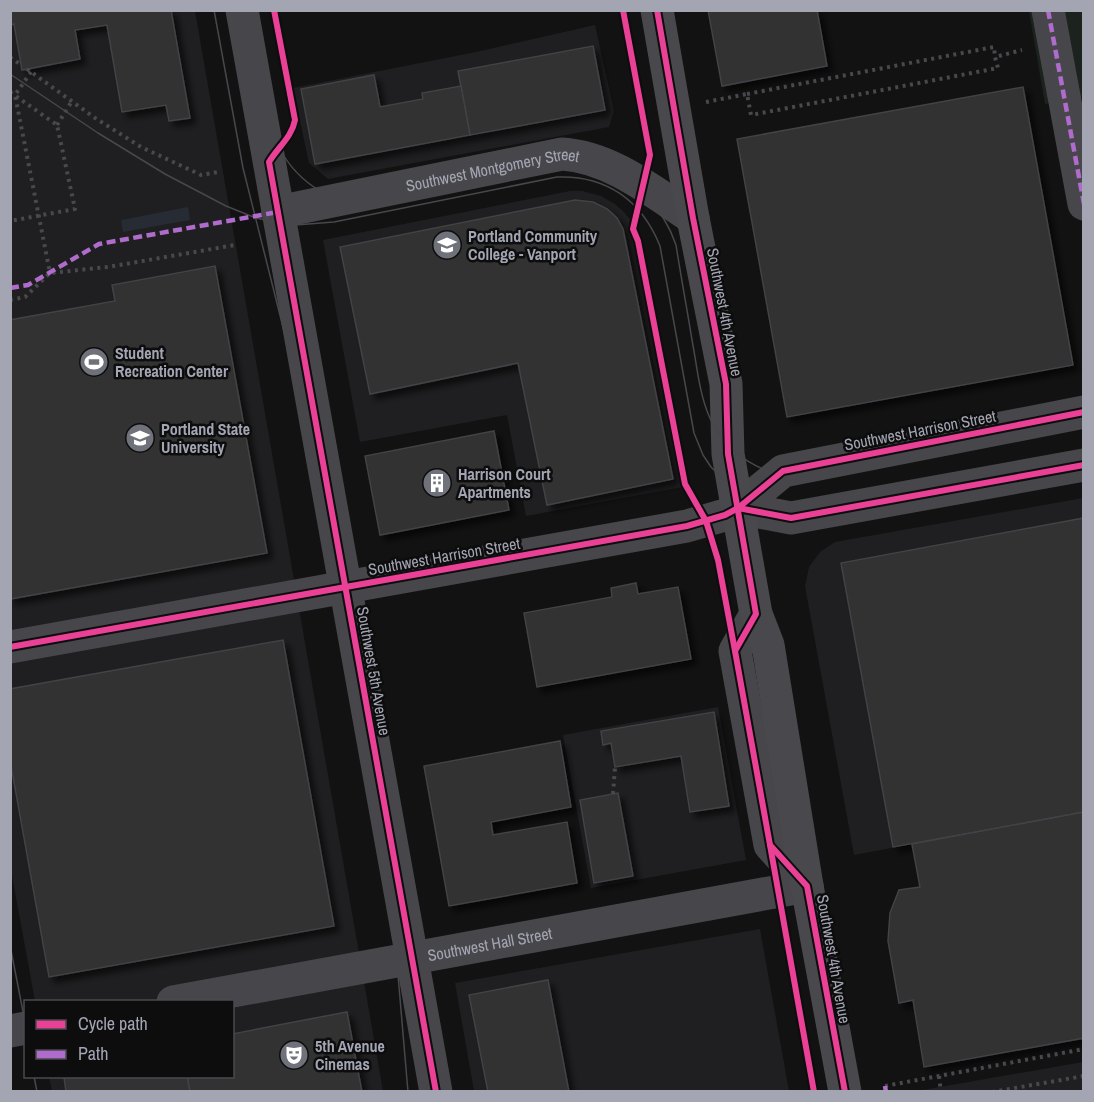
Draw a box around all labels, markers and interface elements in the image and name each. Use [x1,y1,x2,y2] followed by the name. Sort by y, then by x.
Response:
[404,143,582,197] street label: Southwest Montgomery Street
[468,225,598,265] place label: Portland Community College - Vanport
[431,229,463,261] school or university icon: Portland Community College - Vanport
[702,246,748,378] street label: Southwest 4th Avenue
[115,342,229,382] place label: Student Recreation Center
[78,346,110,378] sports icon: Student Recreation Center
[842,404,998,455] street label: Southwest Harrison Street
[161,418,250,458] place label: Portland State University
[124,422,156,454] school or university icon: Portland State University
[458,463,551,503] place label: Harrison Court Apartments
[421,467,453,499] building icon: Harrison Court Apartments
[366,532,522,580] street label: Southwest Harrison Street
[352,605,396,737] street label: Southwest 5th Avenue
[812,893,856,1025] street label: Southwest 4th Avenue
[426,922,554,966] street label: Southwest Hall Street
[24,1000,234,1078] legend
[78,1011,148,1036] text: Cycle path
[315,1035,385,1075] place label: 5th Avenue Cinemas
[278,1039,310,1071] theatre icon: 5th Avenue Cinemas
[78,1041,108,1066] text: Path

